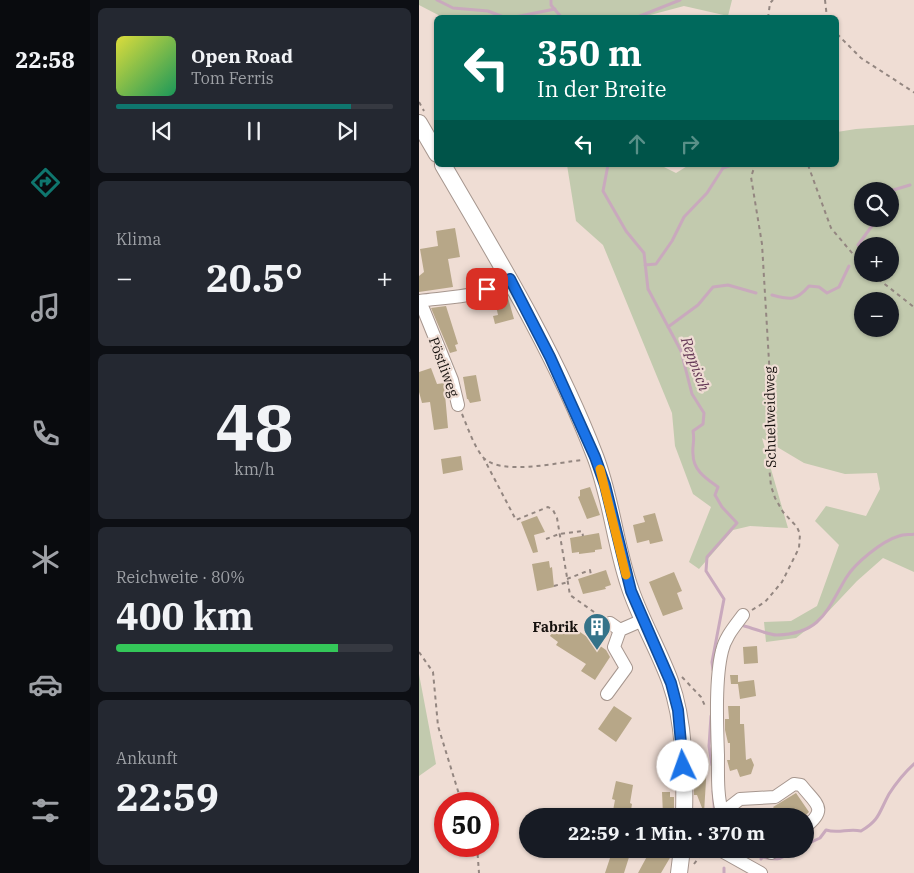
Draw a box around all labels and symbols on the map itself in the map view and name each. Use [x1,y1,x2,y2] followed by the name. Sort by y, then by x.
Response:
[466,268,508,310] pin
[677,333,714,394] water label: Reppisch
[425,335,463,400] street label: Pöstliweg
[760,366,780,468] street label: Schuelweidweg
[582,612,612,651] building icon: Fabrik
[533,618,578,636] place label: Fabrik
[656,739,708,791] position arrow
[434,792,499,857] speed limit sign: 50

